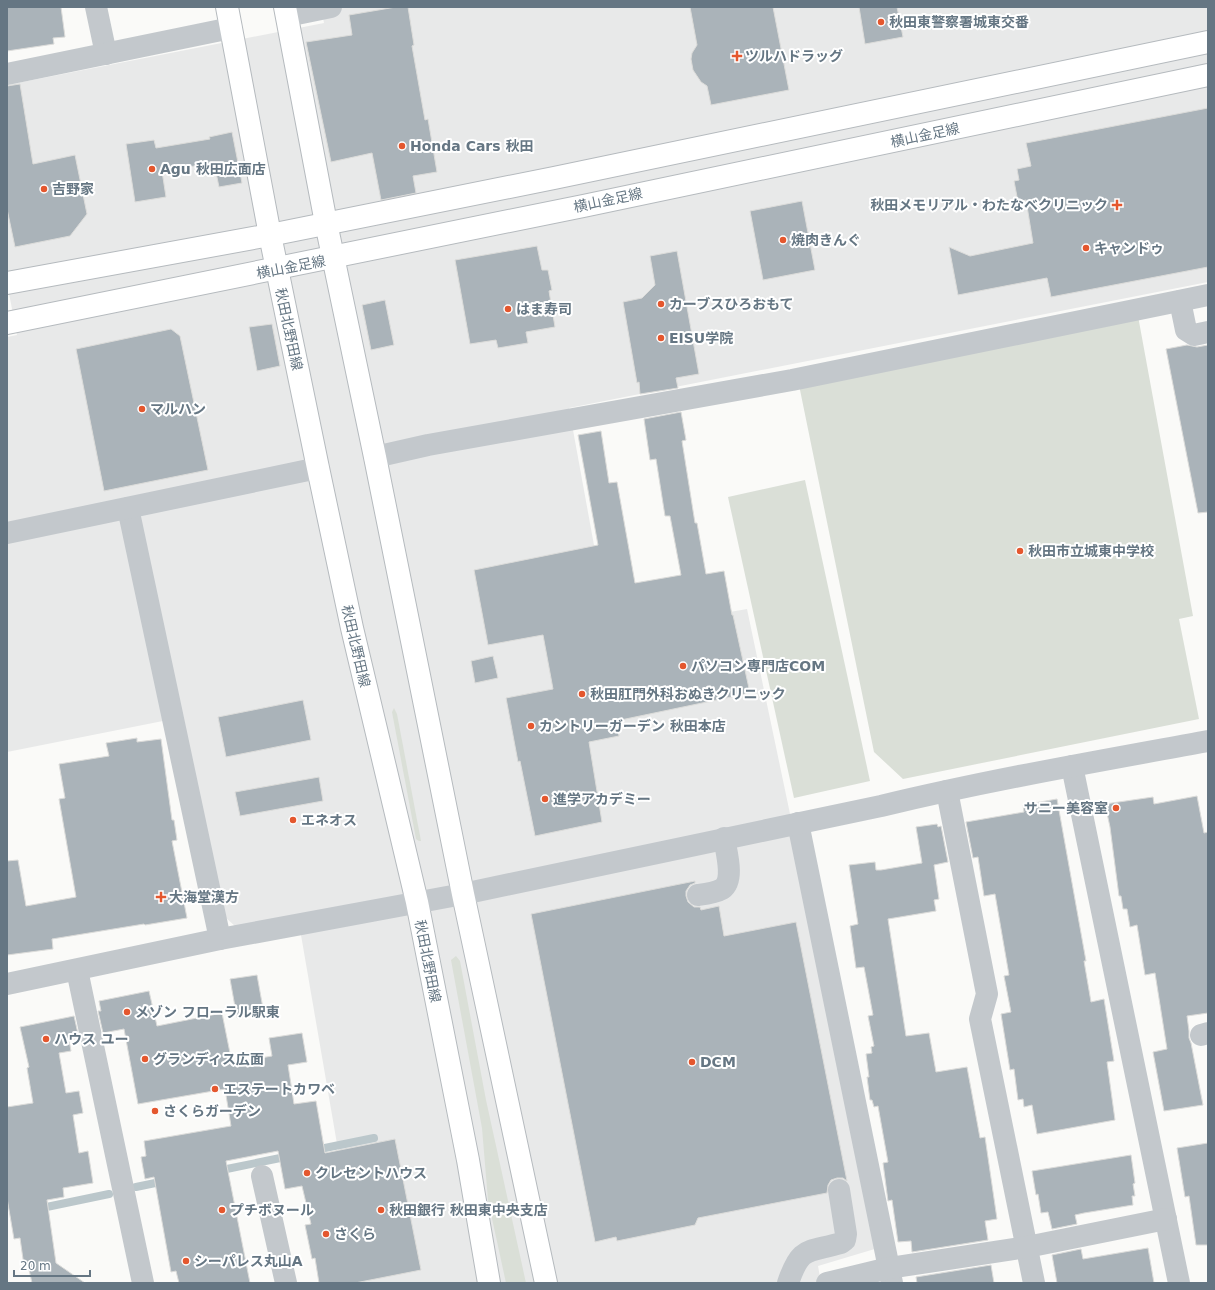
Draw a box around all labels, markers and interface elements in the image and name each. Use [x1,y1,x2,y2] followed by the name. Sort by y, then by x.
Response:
[889,14,1029,30] place label: 秋田東警察署城東交番
[876,17,886,27] marker: 秋田東警察署城東交番
[745,48,843,64] place label: ツルハドラッグ
[732,51,742,61] marker: ツルハドラッグ
[889,120,961,150] street label: 横山金足線
[410,138,533,154] place label: Honda Cars 秋田
[397,141,407,151] marker: Honda Cars 秋田
[160,161,266,177] place label: Agu 秋田広面店
[147,164,157,174] marker: Agu 秋田広面店
[52,181,94,197] place label: 吉野家
[39,184,49,194] marker: 吉野家
[572,185,644,215] street label: 横山金足線
[870,197,1108,213] place label: 秋田メモリアル・わたなべクリニック
[1111,199,1123,211] marker: 秋田メモリアル・わたなべクリニック
[791,232,861,248] place label: 焼肉きんぐ
[778,235,788,245] marker: 焼肉きんぐ
[1094,240,1164,256] place label: キャンドゥ
[1081,243,1091,253] marker: キャンドゥ
[255,252,327,282] street label: 横山金足線
[272,286,306,372] street label: 秋田北野田線
[669,296,794,312] place label: カーブスひろおもて
[656,299,666,309] marker: カーブスひろおもて
[516,301,572,317] place label: はま寿司
[503,304,513,314] marker: はま寿司
[669,330,733,346] place label: EISU学院
[656,333,666,343] marker: EISU学院
[150,401,206,417] place label: マルハン
[137,404,147,414] marker: マルハン
[1028,543,1154,559] place label: 秋田市立城東中学校
[1015,546,1025,556] marker: 秋田市立城東中学校
[339,603,373,689] street label: 秋田北野田線
[691,658,825,674] place label: パソコン専門店COM
[678,661,688,671] marker: パソコン専門店COM
[590,686,786,702] place label: 秋田肛門外科おぬきクリニック
[577,689,587,699] marker: 秋田肛門外科おぬきクリニック
[539,718,726,734] place label: カントリーガーデン 秋田本店
[526,721,536,731] marker: カントリーガーデン 秋田本店
[553,791,651,807] place label: 進学アカデミー
[540,794,550,804] marker: 進学アカデミー
[1024,800,1108,816] place label: サニー美容室
[1111,803,1121,813] marker: サニー美容室
[301,812,357,828] place label: エネオス
[288,815,298,825] marker: エネオス
[169,889,239,905] place label: 大海堂漢方
[156,892,166,902] marker: 大海堂漢方
[412,918,444,1004] street label: 秋田北野田線
[135,1004,280,1020] place label: メゾン フローラル駅東
[122,1007,132,1017] marker: メゾン フローラル駅東
[54,1031,129,1047] place label: ハウス ユー
[41,1034,51,1044] marker: ハウス ユー
[153,1051,264,1067] place label: グランディス広面
[140,1054,150,1064] marker: グランディス広面
[700,1054,736,1070] place label: DCM
[687,1057,697,1067] marker: DCM
[223,1081,335,1097] place label: エステートカワベ
[210,1084,220,1094] marker: エステートカワベ
[163,1103,261,1119] place label: さくらガーデン
[150,1106,160,1116] marker: さくらガーデン
[315,1165,427,1181] place label: クレセントハウス
[302,1168,312,1178] marker: クレセントハウス
[230,1202,314,1218] place label: プチボヌール
[389,1202,548,1218] place label: 秋田銀行 秋田東中央支店
[217,1205,227,1215] marker: プチボヌール
[376,1205,386,1215] marker: 秋田銀行 秋田東中央支店
[334,1226,376,1242] place label: さくら
[321,1229,331,1239] marker: さくら
[14,1252,90,1278] scale bar
[194,1253,303,1269] place label: シーパレス丸山A
[181,1256,191,1266] marker: シーパレス丸山A
[20,1259,51,1273] text: 20 m

